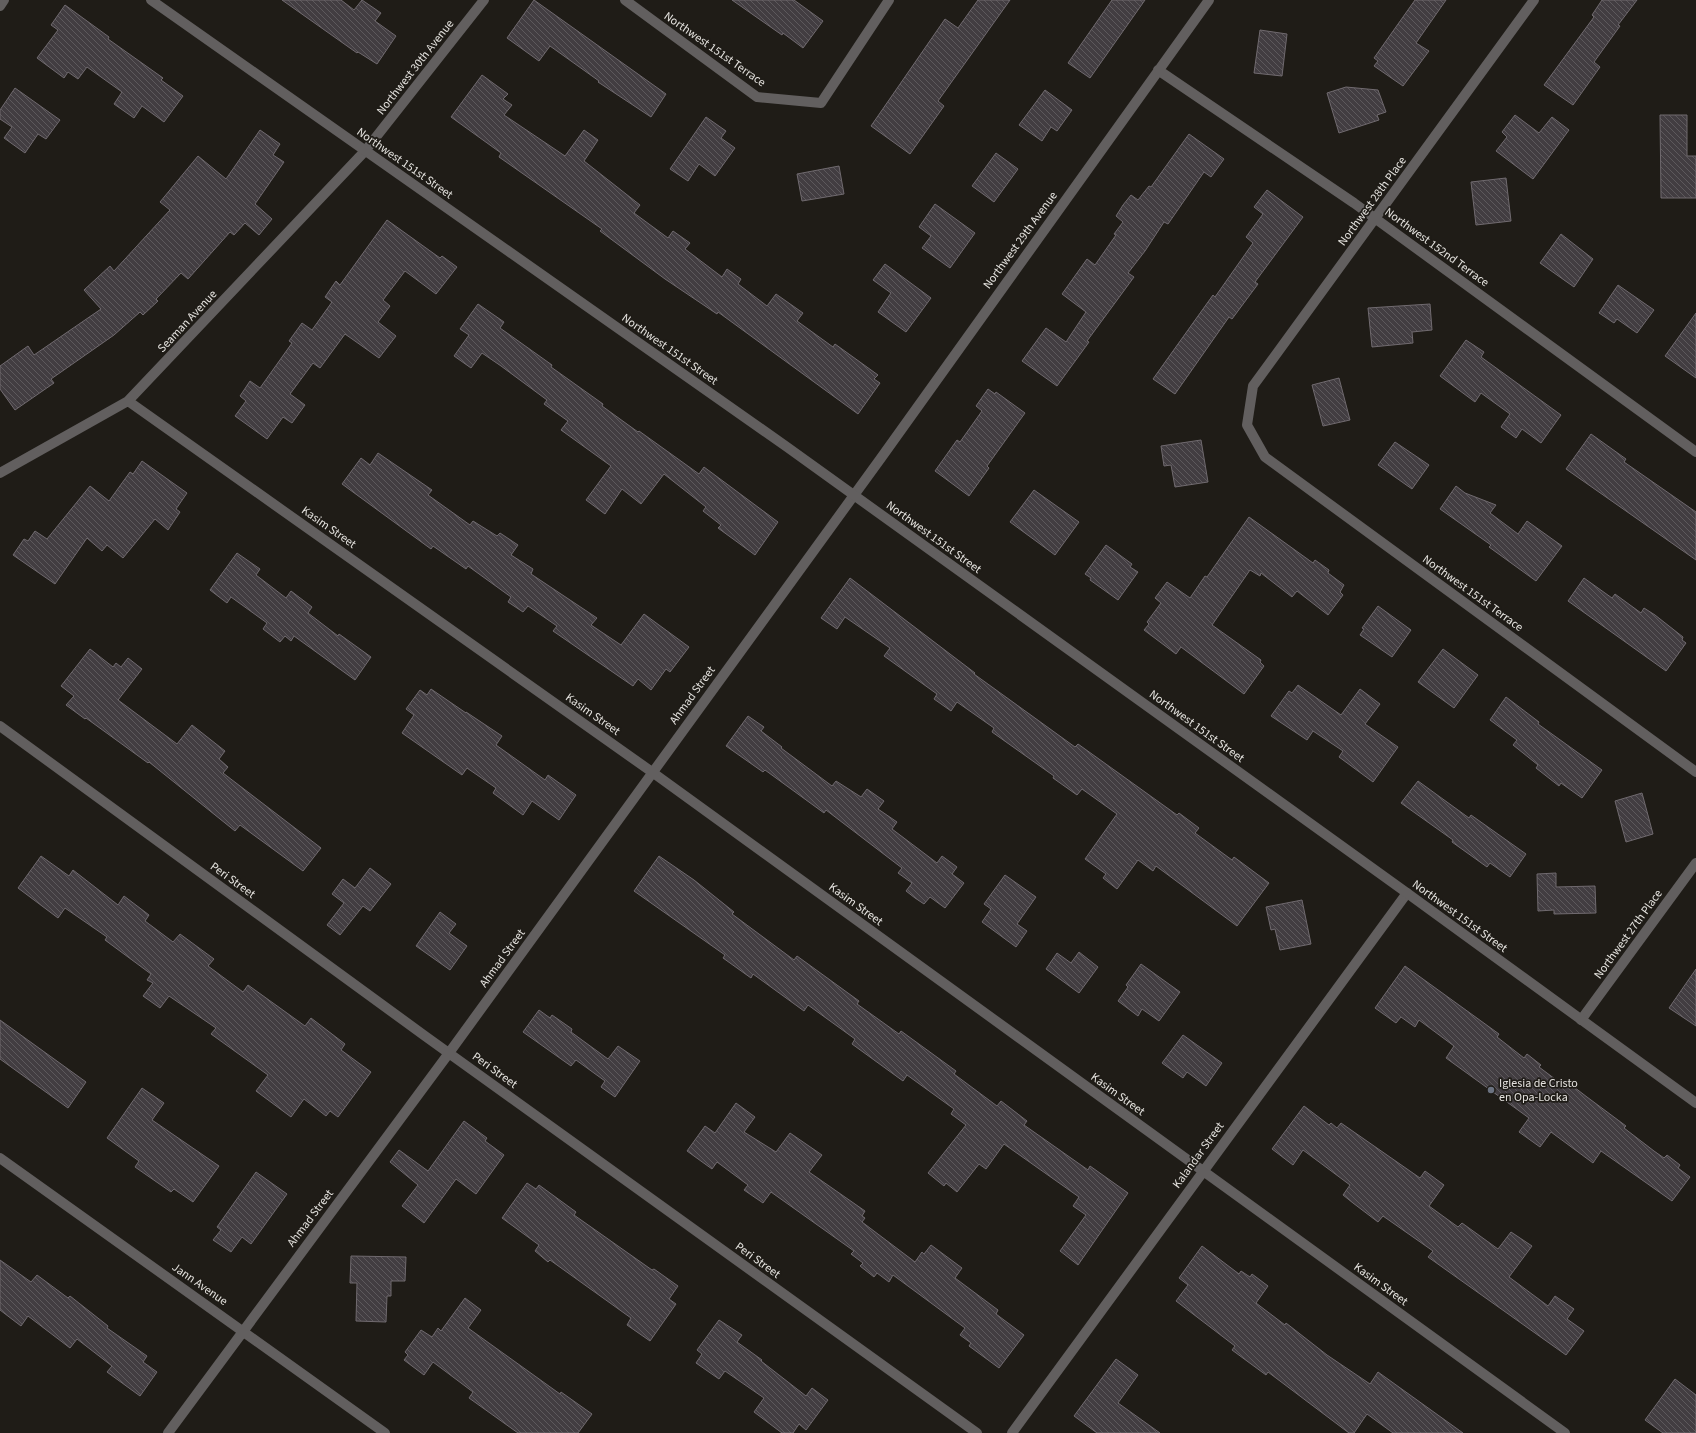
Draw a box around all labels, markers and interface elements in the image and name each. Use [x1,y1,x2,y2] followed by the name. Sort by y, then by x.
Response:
[660,8,769,91] street label: Northwest 151st Terrace
[373,16,458,119] street label: Northwest 30th Avenue
[353,124,456,203] street label: Northwest 151st Street
[1334,153,1411,249] street label: Northwest 28th Place
[979,188,1062,292] street label: Northwest 29th Avenue
[1381,204,1492,291] street label: Northwest 152nd Terrace
[154,286,221,356] street label: Seaman Avenue
[618,310,721,389] street label: Northwest 151st Street
[883,497,985,578] street label: Northwest 151st Street
[298,502,360,553] street label: Kasim Street
[1419,551,1527,636] street label: Northwest 151st Terrace
[665,663,719,728] street label: Ahmad Street
[1146,686,1248,767] street label: Northwest 151st Street
[562,689,624,740] street label: Kasim Street
[207,858,259,903] street label: Peri Street
[1409,876,1511,957] street label: Northwest 151st Street
[825,879,886,930] street label: Kasim Street
[1590,886,1667,982] street label: Northwest 27th Place
[475,926,529,991] street label: Ahmad Street
[469,1048,521,1093] street label: Peri Street
[1087,1069,1148,1120] street label: Kasim Street
[1499,1075,1578,1106] place label: Iglesia de Cristo en Opa-Locka
[1486,1085,1496,1095] marker: Iglesia de Cristo en Opa-Locka
[1169,1119,1228,1192] street label: Kalandar Street
[283,1186,338,1251] street label: Ahmad Street
[732,1238,784,1283] street label: Peri Street
[168,1259,231,1310] street label: Jann Avenue
[1350,1259,1411,1310] street label: Kasim Street

